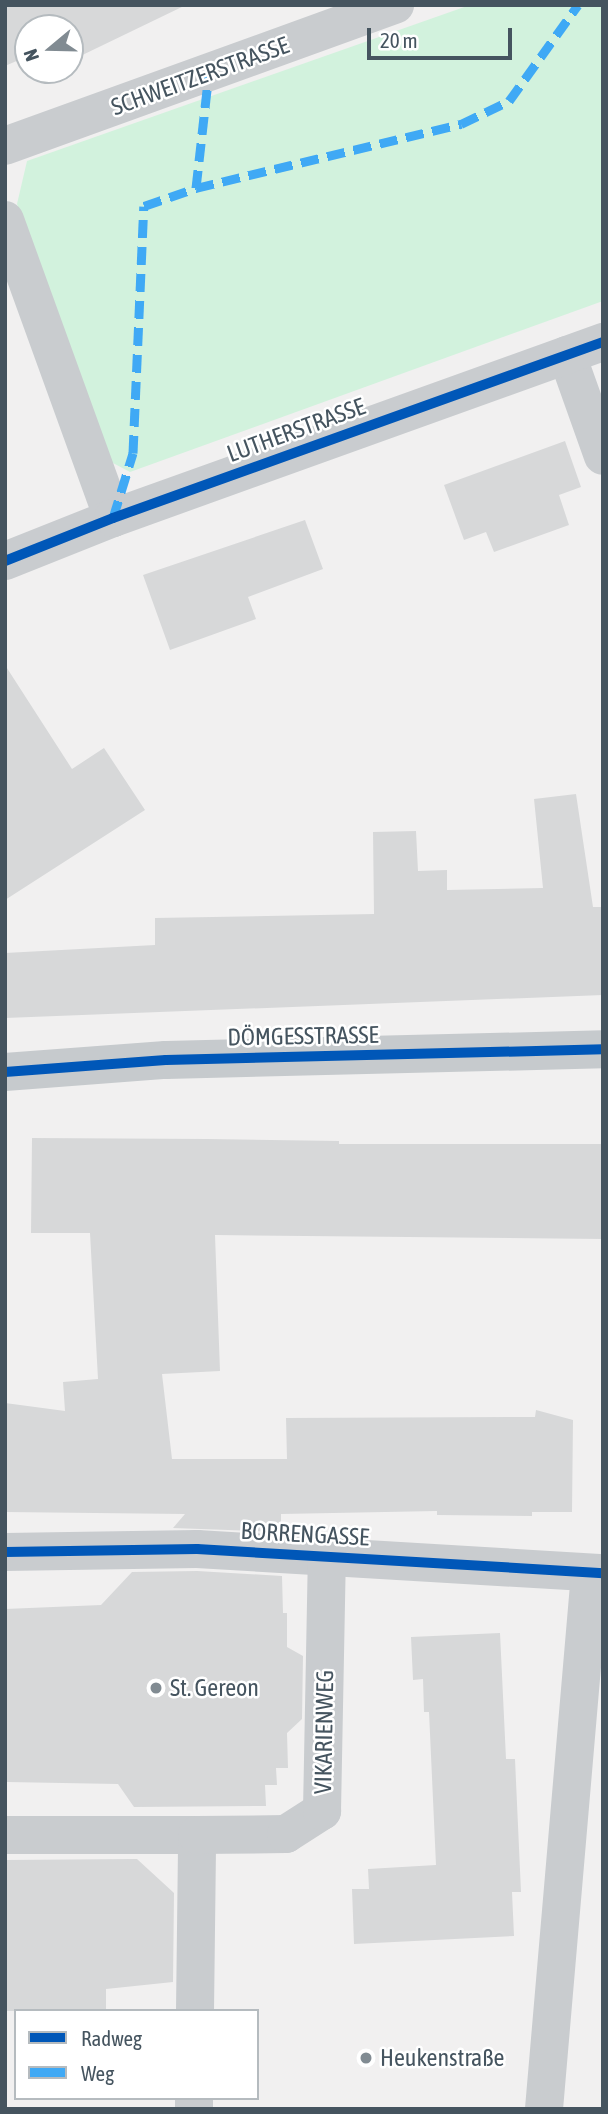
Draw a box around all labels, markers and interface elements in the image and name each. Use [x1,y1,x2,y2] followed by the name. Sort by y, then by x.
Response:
[14,14,84,84] north arrow
[370,14,515,58] scale bar
[380,28,418,52] text: 20 m
[107,31,293,121] street label: SCHWEITZERSTRASSE
[19,46,43,64] text: N
[223,392,369,468] street label: LUTHERSTRASSE
[227,1020,379,1052] street label: DÖMGESSTRASSE
[240,1516,370,1552] street label: BORRENGASSE
[309,1670,339,1794] street label: VIKARIENWEG
[170,1674,259,1702] place label: St. Gereon
[148,1680,164,1696] marker: St. Gereon
[14,2009,259,2100] legend
[81,2026,142,2050] text: Radweg
[380,2044,504,2072] place label: Heukenstraße
[358,2050,374,2066] marker: Heukenstraße
[81,2061,114,2085] text: Weg

